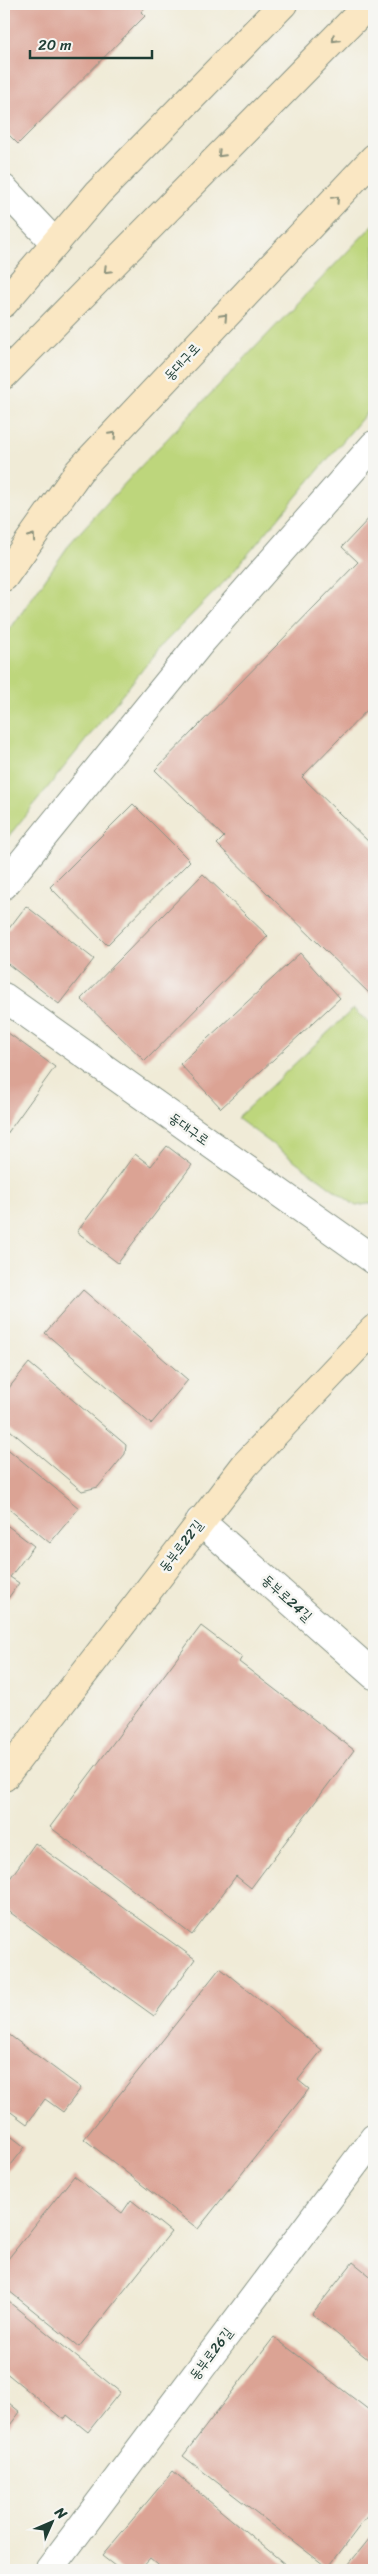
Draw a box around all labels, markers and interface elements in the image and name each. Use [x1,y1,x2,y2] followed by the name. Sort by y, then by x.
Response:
[30,28,152,60] scale bar
[38,32,72,58] text: 20 m
[331,33,340,42] one-way arrow
[218,149,227,158] one-way arrow
[330,196,339,205] one-way arrow
[104,265,113,274] one-way arrow
[218,314,227,323] one-way arrow
[157,337,207,387] street label: 동대구로
[107,432,116,441] one-way arrow
[26,533,35,543] one-way arrow
[163,1106,215,1152] street label: 동대구로
[152,1514,210,1578] street label: 동부로22길
[256,1568,319,1628] street label: 동부로24길
[183,2321,240,2386] street label: 동부로26길
[28,2496,78,2546] north arrow
[48,2500,73,2526] text: N

